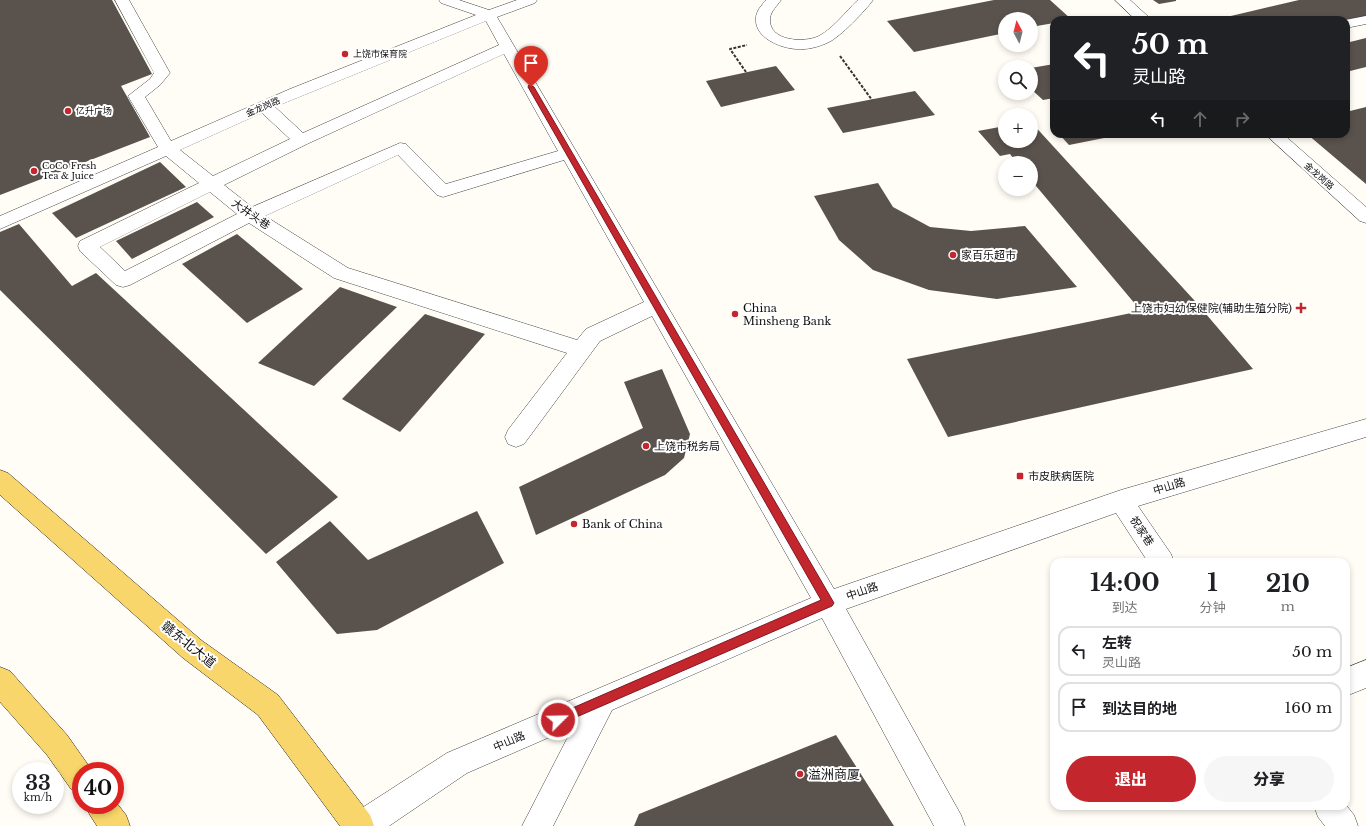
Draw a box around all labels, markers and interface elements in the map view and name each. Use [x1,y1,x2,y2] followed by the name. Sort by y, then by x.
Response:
[998,12,1038,52] north arrow
[998,12,1038,196] map controls
[1132,27,1208,62] text: 50 m
[1066,32,1118,84] icon: left
[514,46,548,87] pin
[353,48,407,59] place label: 上饶市保育院
[340,49,350,59] marker: 上饶市保育院
[520,52,542,74] icon: arrive
[998,60,1038,100] button: search
[1132,66,1186,88] text: 灵山路
[244,94,282,119] street label: 金龙岗路
[76,105,112,116] place label: 亿升广场
[63,106,73,116] marker: 亿升广场
[998,108,1038,148] button: +
[1147,108,1169,130] icon: left
[1189,108,1211,130] icon: ahead
[1231,108,1253,130] icon: right
[998,156,1038,196] button: −
[1302,159,1336,192] street label: 金龙岗路
[42,160,96,181] place label: CoCo Fresh Tea & Juice
[29,166,39,176] marker: CoCo Fresh Tea & Juice
[229,196,273,232] street label: 大井头巷
[961,248,1016,262] place label: 家百乐超市
[948,250,958,260] marker: 家百乐超市
[743,301,831,328] place label: China Minsheng Bank
[1131,301,1292,315] place label: 上饶市妇幼保健院(辅助生殖分院)
[1295,302,1307,314] marker: 上饶市妇幼保健院(辅助生殖分院)
[730,309,740,319] marker: China Minsheng Bank
[654,439,720,453] place label: 上饶市税务局
[641,441,651,451] marker: 上饶市税务局
[1028,469,1094,483] place label: 市皮肤病医院
[1015,471,1025,481] marker: 市皮肤病医院
[1151,474,1187,498] street label: 中山路
[1127,513,1157,549] street label: 祝家巷
[582,517,663,531] place label: Bank of China
[569,519,579,529] marker: Bank of China
[1090,568,1160,597] text: 14:00
[1207,568,1218,597] text: 1
[1266,569,1310,598] text: 210
[844,579,880,603] street label: 中山路
[1281,598,1295,615] text: m
[1112,599,1138,616] text: 到达
[1200,599,1226,616] text: 分钟
[158,617,219,671] street label: 赣东北大道
[1102,633,1132,652] text: 左转
[1068,640,1090,662] icon: left
[1292,642,1332,661] text: 50 m
[1102,654,1141,671] text: 灵山路
[1068,696,1090,718] icon: arrive
[1285,698,1332,717] text: 160 m
[537,699,579,741] position arrow
[1102,699,1177,718] text: 到达目的地
[491,728,527,754] street label: 中山路
[1066,756,1196,802] button: 退出
[1204,756,1334,802] button: 分享
[72,762,124,814] speed limit sign: 40
[808,766,860,783] place label: 溢洲商厦
[795,769,805,779] marker: 溢洲商厦
[25,771,51,795] text: 33
[24,791,52,804] text: km/h

